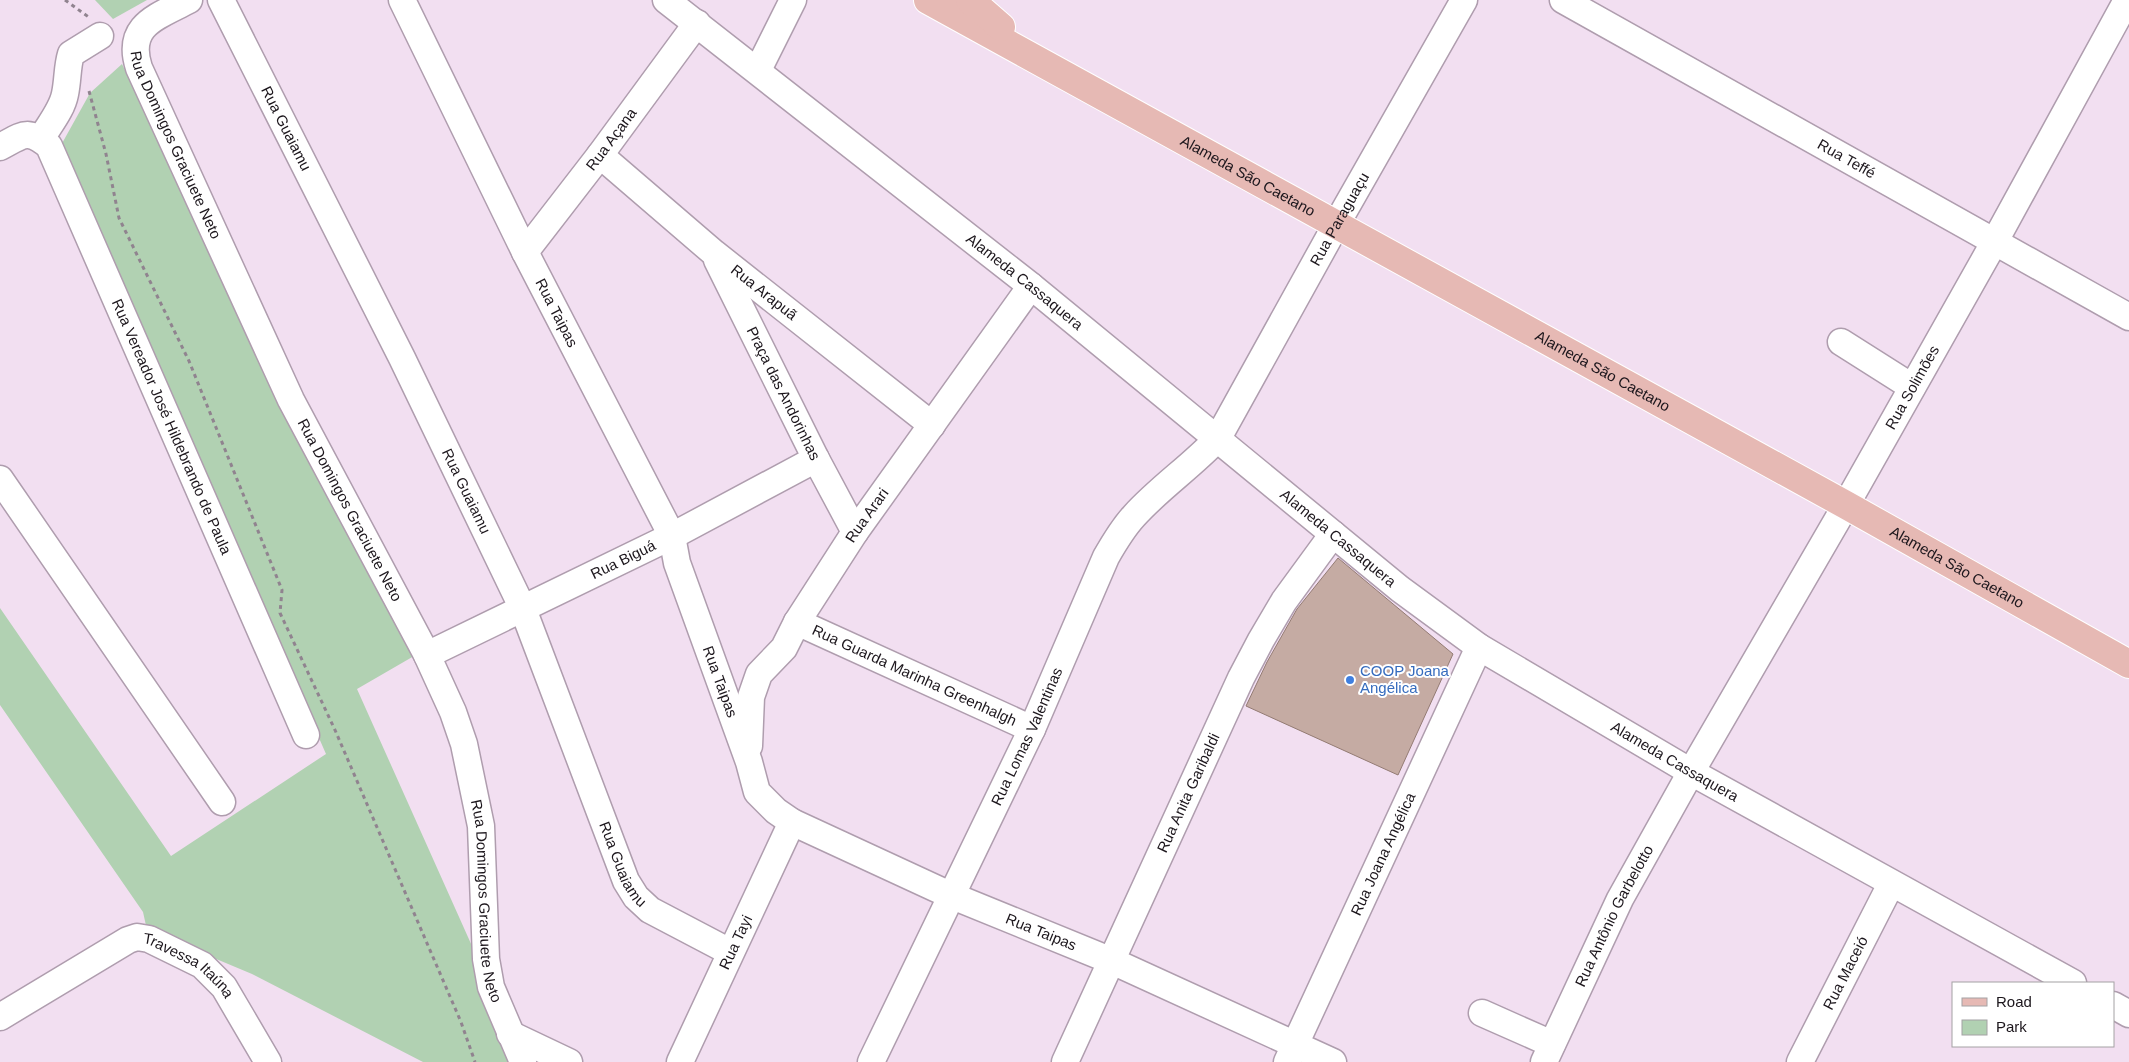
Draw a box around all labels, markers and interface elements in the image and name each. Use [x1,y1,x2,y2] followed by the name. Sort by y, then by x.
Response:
[127,50,225,241] street label: Rua Domingos Graciuete Neto
[258,83,315,173] street label: Rua Guaiamu
[582,104,640,174] street label: Rua Açana
[1178,132,1318,219] street label: Alameda São Caetano
[1815,135,1879,181] street label: Rua Teffé
[1306,169,1372,268] street label: Rua Paraguaçu
[963,230,1087,334] street label: Alameda Cassaquera
[728,261,801,324] street label: Rua Arapuã
[532,276,582,350] street label: Rua Taipas
[109,296,235,557] street label: Rua Vereador José Hildebrando de Paula
[744,324,824,463] street label: Praça das Andorinhas
[1533,327,1673,415] street label: Alameda São Caetano
[1882,342,1942,432] street label: Rua Solimões
[295,416,406,604] street label: Rua Domingos Graciuete Neto
[439,446,494,536] street label: Rua Guaiamu
[842,485,892,545] street label: Rua Arari
[1277,485,1400,591] street label: Alameda Cassaquera
[1887,523,2027,611] street label: Alameda São Caetano
[588,536,659,582] street label: Rua Biguá
[810,621,1019,729] street label: Rua Guarda Marinha Greenhalgh
[700,644,741,720] street label: Rua Taipas
[1360,662,1450,696] place label: COOP Joana Angélica
[987,665,1065,808] street label: Rua Lomas Valentinas
[1344,674,1356,686] marker: COOP Joana Angélica
[1608,718,1742,805] street label: Alameda Cassaquera
[1153,730,1223,855] street label: Rua Anita Garibaldi
[1347,789,1419,918] street label: Rua Joana Angélica
[468,798,506,1005] street label: Rua Domingos Graciuete Neto
[596,819,650,910] street label: Rua Guaiamu
[1571,842,1656,989] street label: Rua Antônio Garbelotto
[1003,910,1079,954] street label: Rua Taipas
[715,912,755,972] street label: Rua Tayi
[142,929,238,1001] street label: Travessa Itaúna
[1819,933,1871,1012] street label: Rua Maceió
[1952,982,2114,1047] legend
[1996,993,2032,1010] text: Road
[1996,1018,2027,1035] text: Park

